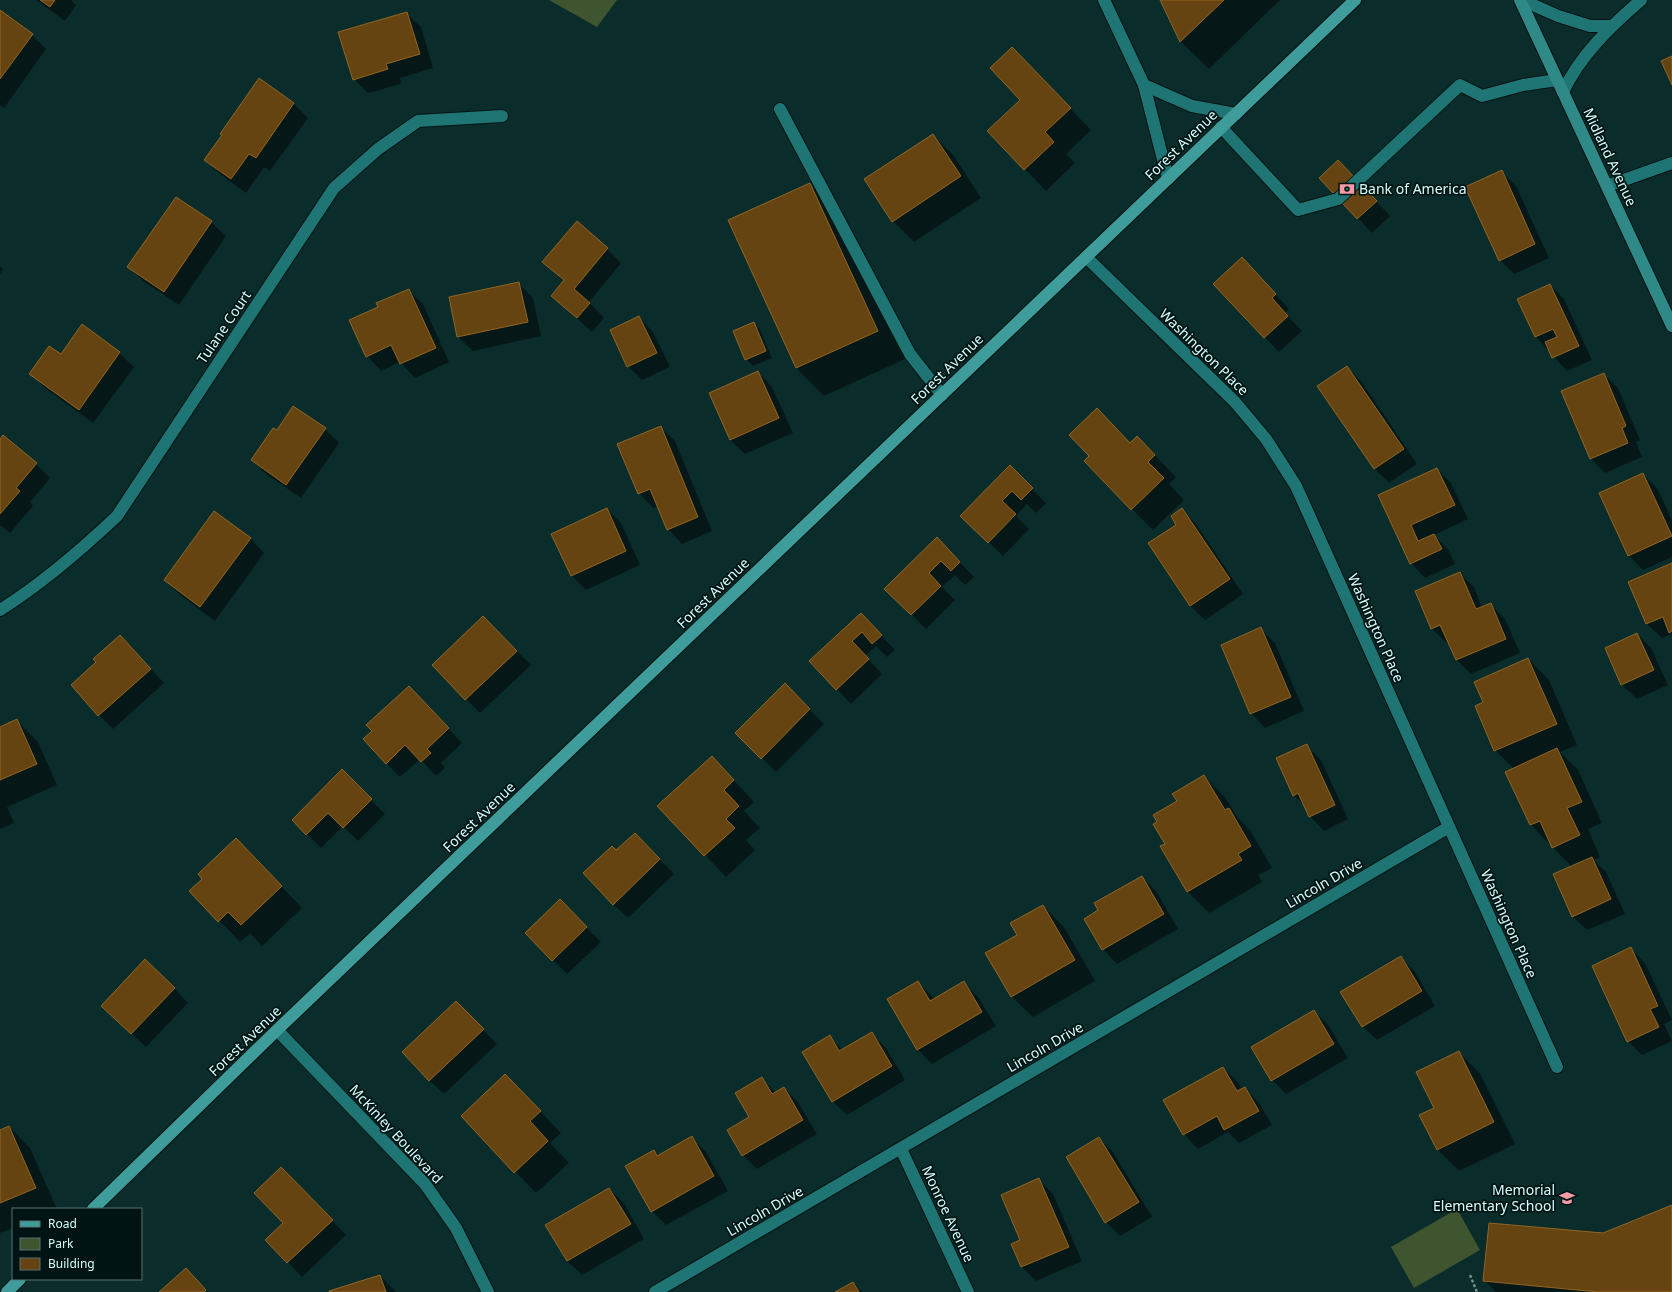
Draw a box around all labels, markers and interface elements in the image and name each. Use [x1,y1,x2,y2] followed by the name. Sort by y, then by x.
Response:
[1140,105,1221,184] street label: Forest Avenue
[1579,105,1642,209] street label: Midland Avenue
[1359,179,1467,198] place label: Bank of America
[1338,180,1356,198] bank icon: Bank of America
[192,287,255,367] street label: Tulane Court
[1156,304,1253,399] street label: Washington Place
[906,329,987,408] street label: Forest Avenue
[672,553,753,632] street label: Forest Avenue
[1344,570,1409,685] street label: Washington Place
[438,777,519,856] street label: Forest Avenue
[1282,853,1366,912] street label: Lincoln Drive
[1477,866,1542,981] street label: Washington Place
[204,1001,285,1080] street label: Forest Avenue
[1003,1017,1087,1076] street label: Lincoln Drive
[345,1080,447,1187] street label: McKinley Boulevard
[918,1162,979,1265] street label: Monroe Avenue
[1433,1180,1555,1215] place label: Memorial Elementary School
[723,1181,807,1240] street label: Lincoln Drive
[1558,1189,1576,1207] school or university icon: Memorial Elementary School
[12,1208,142,1280] legend
[48,1215,77,1232] text: Road
[48,1235,74,1252] text: Park
[48,1255,95,1272] text: Building

